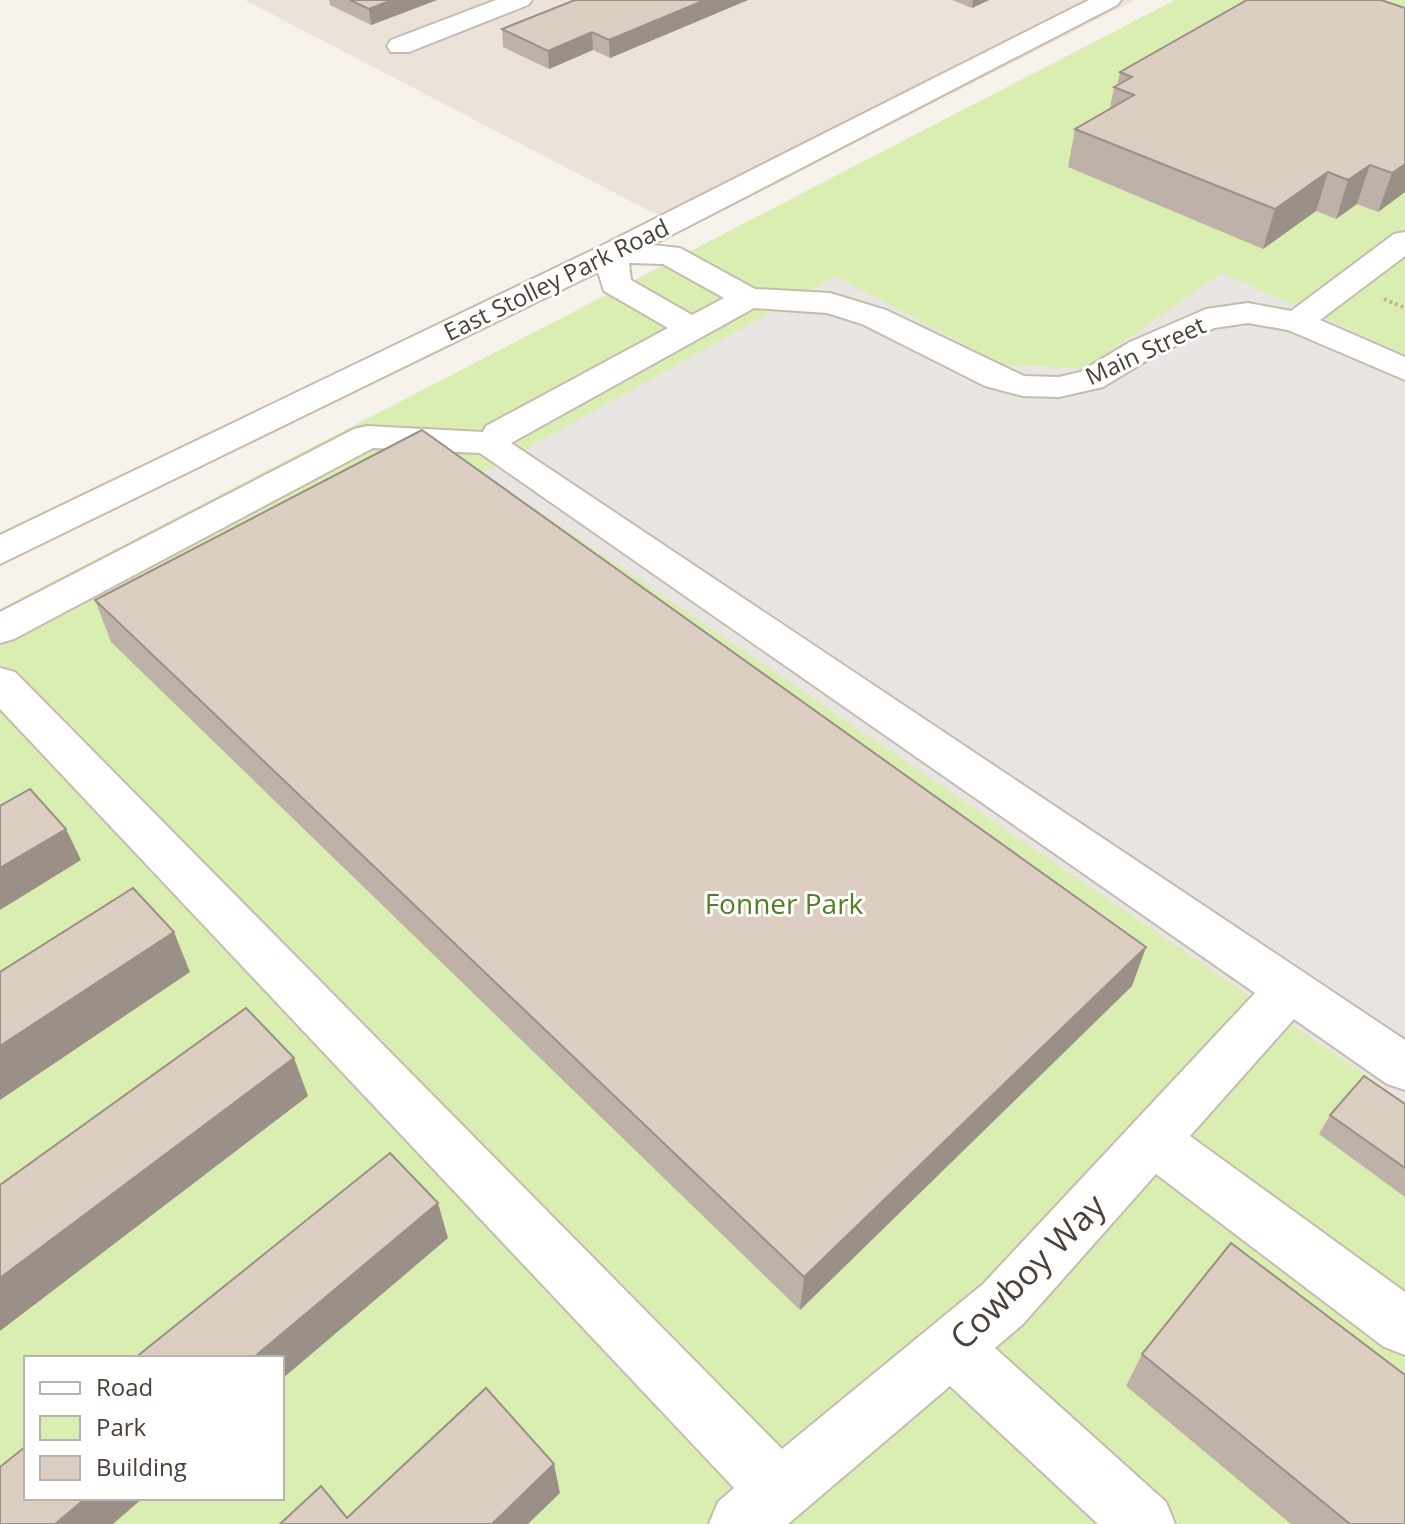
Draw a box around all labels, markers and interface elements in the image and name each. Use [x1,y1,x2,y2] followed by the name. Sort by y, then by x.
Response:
[438,210,674,348] street label: East Stolley Park Road
[1080,308,1210,392] street label: Main Street
[705,884,864,922] park label: Fonner Park
[939,1182,1116,1359] street label: Cowboy Way
[24,1356,284,1500] legend
[96,1370,153,1403] text: Road
[96,1410,147,1443] text: Park
[96,1450,187,1483] text: Building

